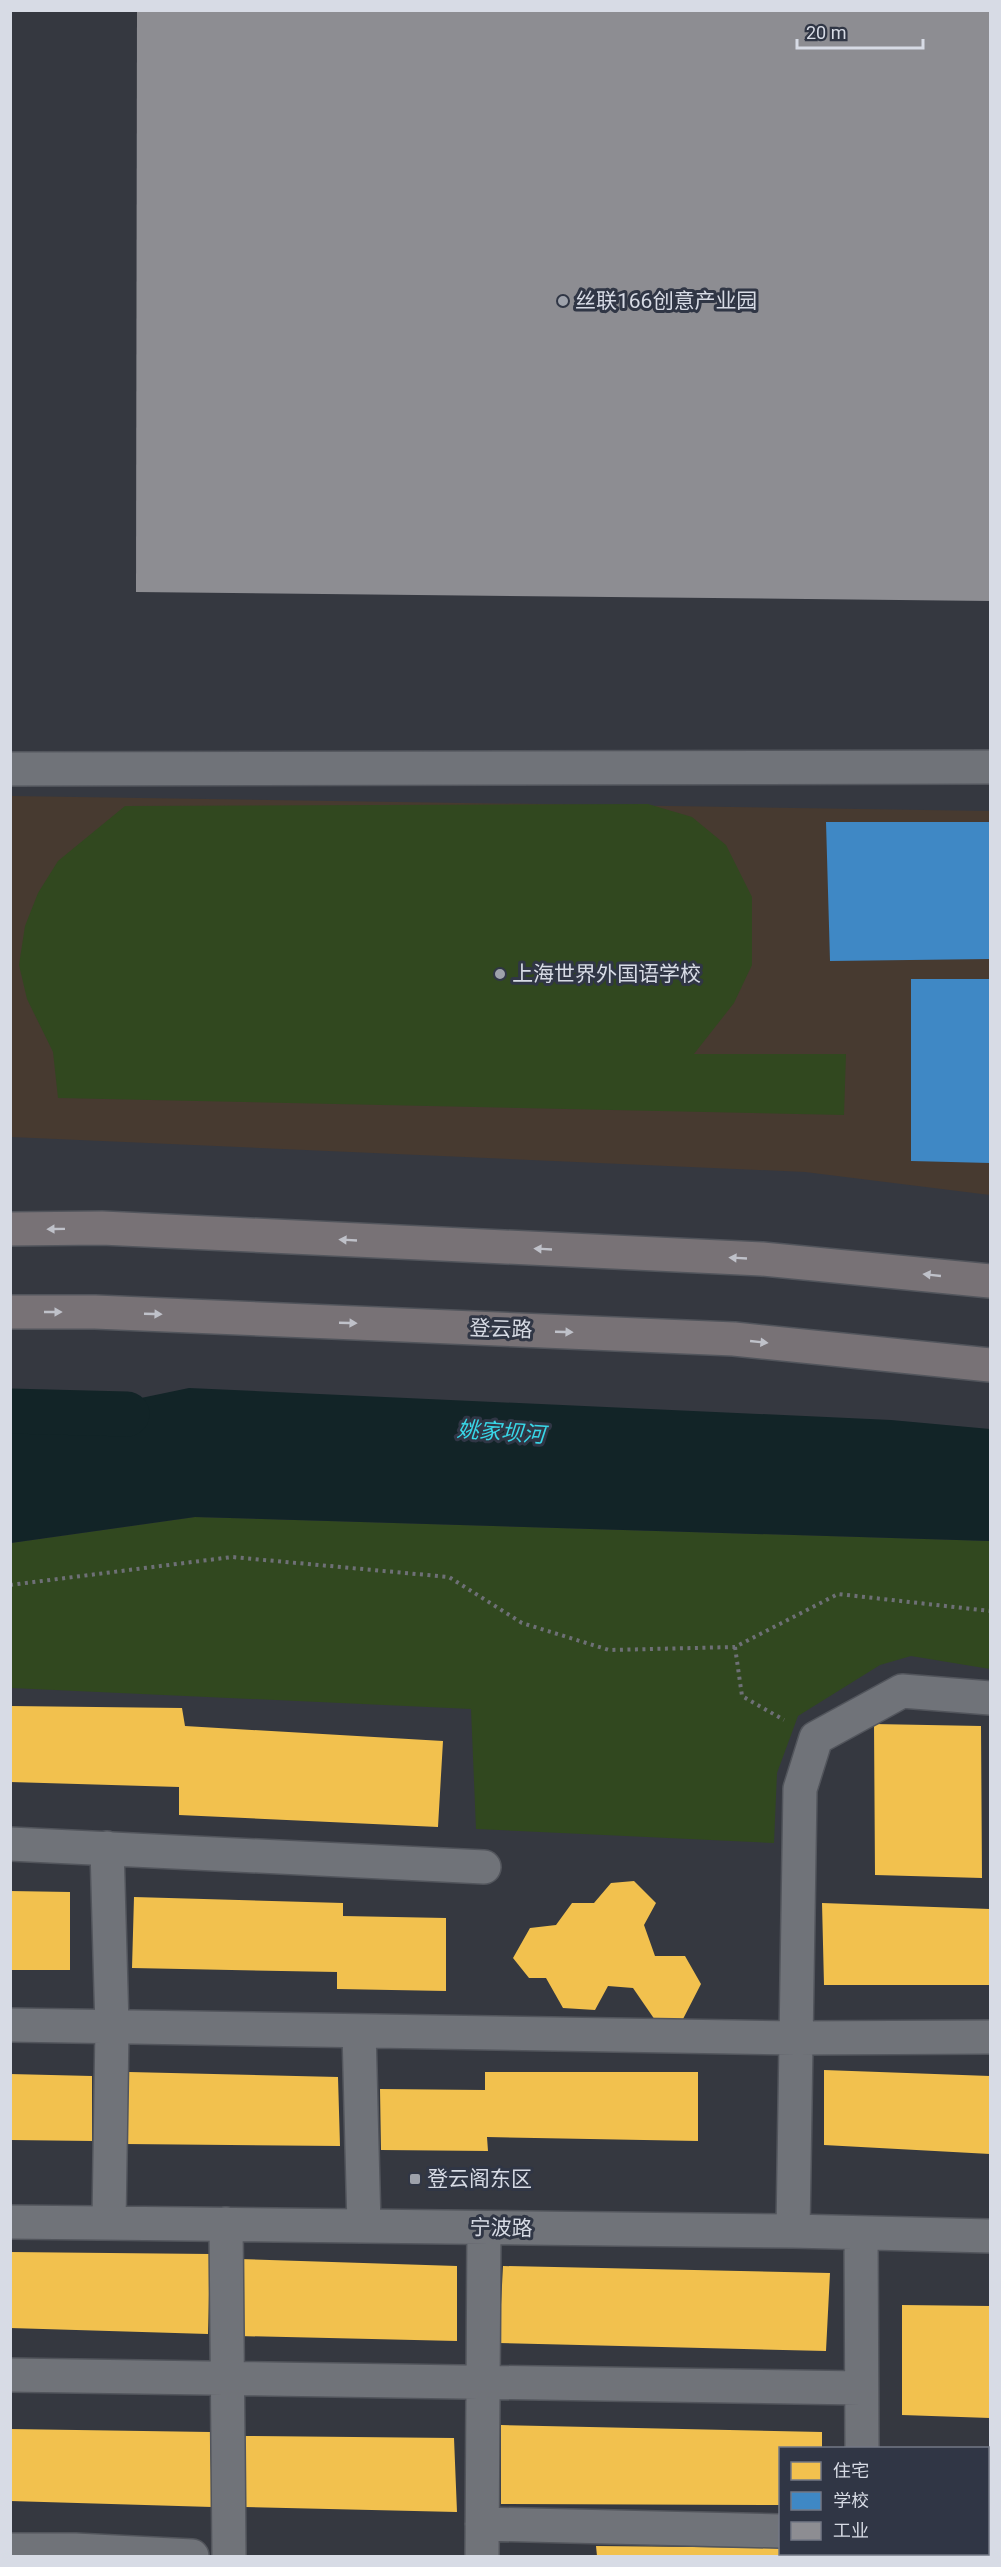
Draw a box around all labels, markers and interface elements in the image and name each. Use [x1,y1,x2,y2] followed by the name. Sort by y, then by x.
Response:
[797,12,923,50] scale bar
[806,22,846,43] text: 20 m
[575,289,757,313] place label: 丝联166创意产业园
[556,294,570,308] marker: 丝联166创意产业园
[512,962,701,986] place label: 上海世界外国语学校
[493,967,507,981] marker: 上海世界外国语学校
[47,1224,66,1234] one-way arrow
[339,1235,358,1244] one-way arrow
[534,1244,553,1253] one-way arrow
[729,1253,748,1262] one-way arrow
[923,1270,942,1280] one-way arrow
[43,1307,62,1317] one-way arrow
[144,1310,163,1319] one-way arrow
[469,1316,533,1342] street label: 登云路
[339,1318,358,1327] one-way arrow
[554,1327,573,1337] one-way arrow
[749,1337,768,1347] one-way arrow
[456,1416,550,1448] water label: 姚家坝河
[427,2167,532,2191] place label: 登云阁东区
[408,2172,422,2186] marker: 登云阁东区
[469,2215,533,2241] street label: 宁波路
[779,2447,989,2555] legend
[833,2460,869,2481] text: 住宅
[833,2490,869,2511] text: 学校
[833,2520,869,2541] text: 工业

